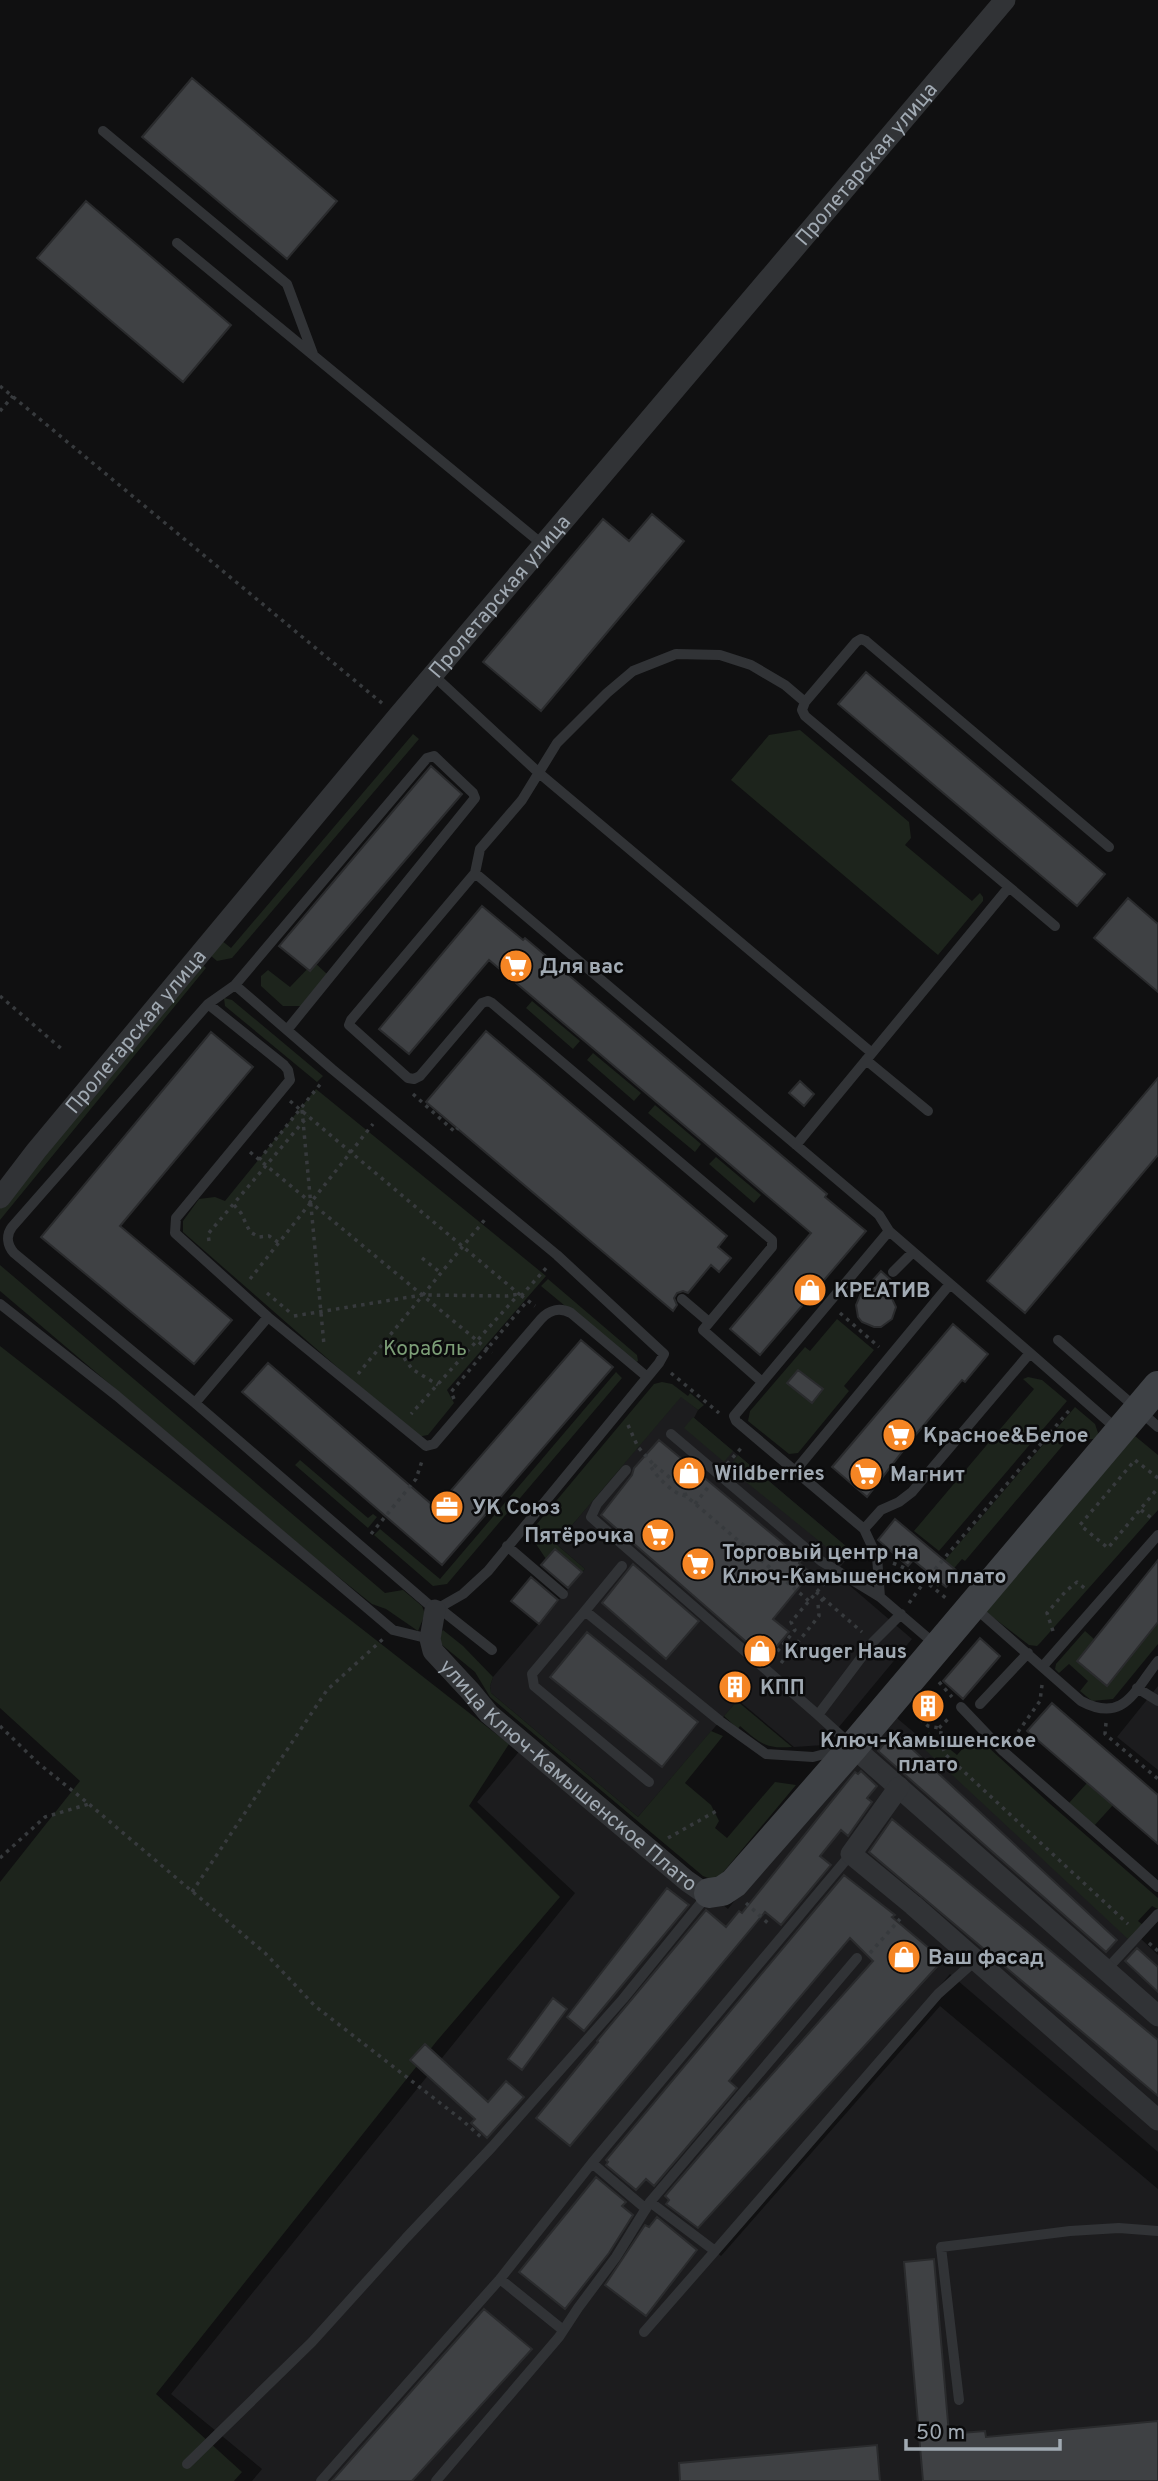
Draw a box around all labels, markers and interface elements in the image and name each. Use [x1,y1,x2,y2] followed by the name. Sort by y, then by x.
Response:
[790,77,944,252] street label: Пролетарская улица
[424,510,578,685] street label: Пролетарская улица
[60,944,213,1120] street label: Пролетарская улица
[497,947,535,985] supermarket icon: Для вас
[540,954,624,981] place label: Для вас
[791,1271,829,1309] shop icon: КРЕАТИВ
[834,1278,931,1305] place label: КРЕАТИВ
[383,1336,467,1363] park label: Корабль
[880,1416,918,1454] supermarket icon: Красное&Белое
[923,1423,1089,1450] place label: Красное&Белое
[670,1454,708,1492] shop icon: Wildberries
[847,1455,885,1493] supermarket icon: Магнит
[714,1461,825,1488] place label: Wildberries
[890,1462,965,1489] place label: Магнит
[428,1488,466,1526] office icon: УК Союз
[472,1495,561,1522] place label: УК Союз
[639,1516,677,1554] supermarket icon: Пятёрочка
[524,1523,634,1550] place label: Пятёрочка
[722,1540,1006,1591] place label: Торговый центр на Ключ-Камышенском плато
[679,1545,717,1583] supermarket icon: Торговый центр на Ключ-Камышенском плато
[741,1632,779,1670] shop icon: Kruger Haus
[784,1639,907,1666] place label: Kruger Haus
[433,1654,702,1899] street label: улица Ключ-Камышенское Плато
[716,1668,754,1706] building icon: КПП
[760,1675,805,1702] place label: КПП
[909,1687,947,1725] building icon: Ключ-Камышенское плато
[820,1728,1036,1779] place label: Ключ-Камышенское плато
[885,1938,923,1976] shop icon: Ваш фасад
[928,1945,1044,1972] place label: Ваш фасад
[906,2408,1060,2452] scale bar
[916,2420,965,2447] text: 50 m

